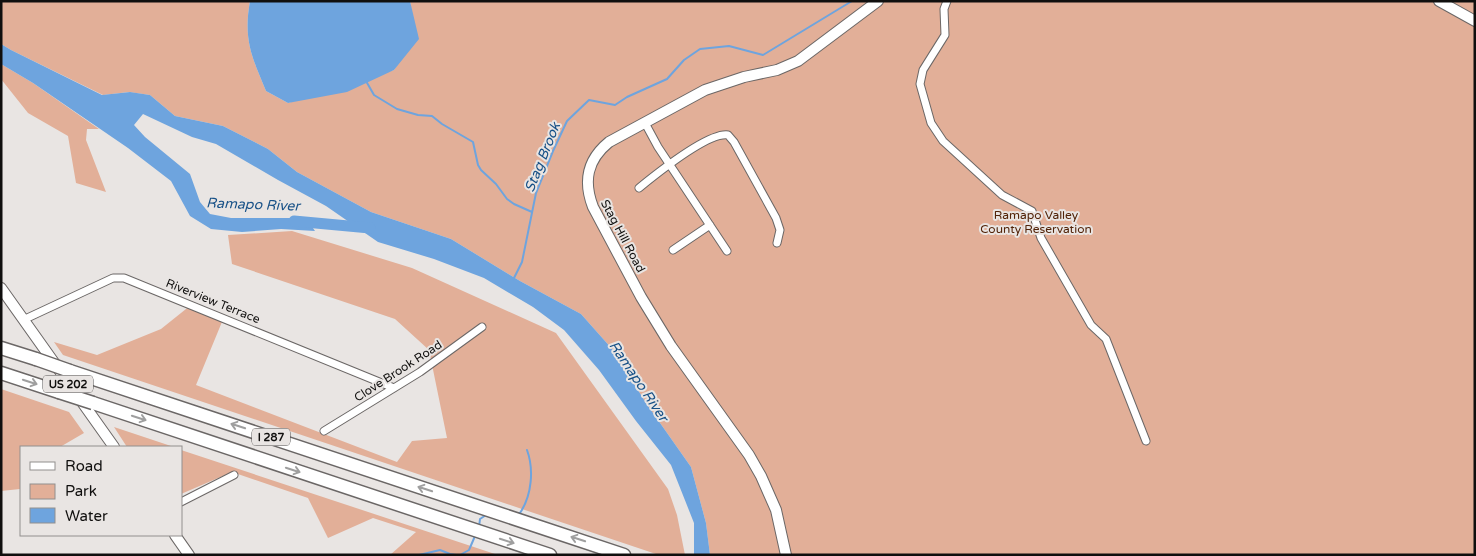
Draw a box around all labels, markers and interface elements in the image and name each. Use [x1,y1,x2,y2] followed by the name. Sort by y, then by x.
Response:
[521,119,565,194] water label: Stag Brook
[206,194,302,215] water label: Ramapo River
[598,197,648,275] street label: Stag Hill Road
[980,208,1092,236] park label: Ramapo Valley County Reservation
[164,276,262,326] street label: Riverview Terrace
[352,337,444,405] street label: Clove Brook Road
[605,338,673,426] water label: Ramapo River
[43,376,93,392] road number: US 202
[22,378,37,387] one-way arrow
[130,414,146,424] one-way arrow
[230,421,246,431] one-way arrow
[252,428,290,446] road number: I 287
[20,446,182,536] legend
[65,457,103,475] text: Road
[285,465,301,475] one-way arrow
[65,482,97,500] text: Park
[418,483,434,493] one-way arrow
[65,507,108,525] text: Water
[570,534,586,544] one-way arrow
[499,536,515,546] one-way arrow

